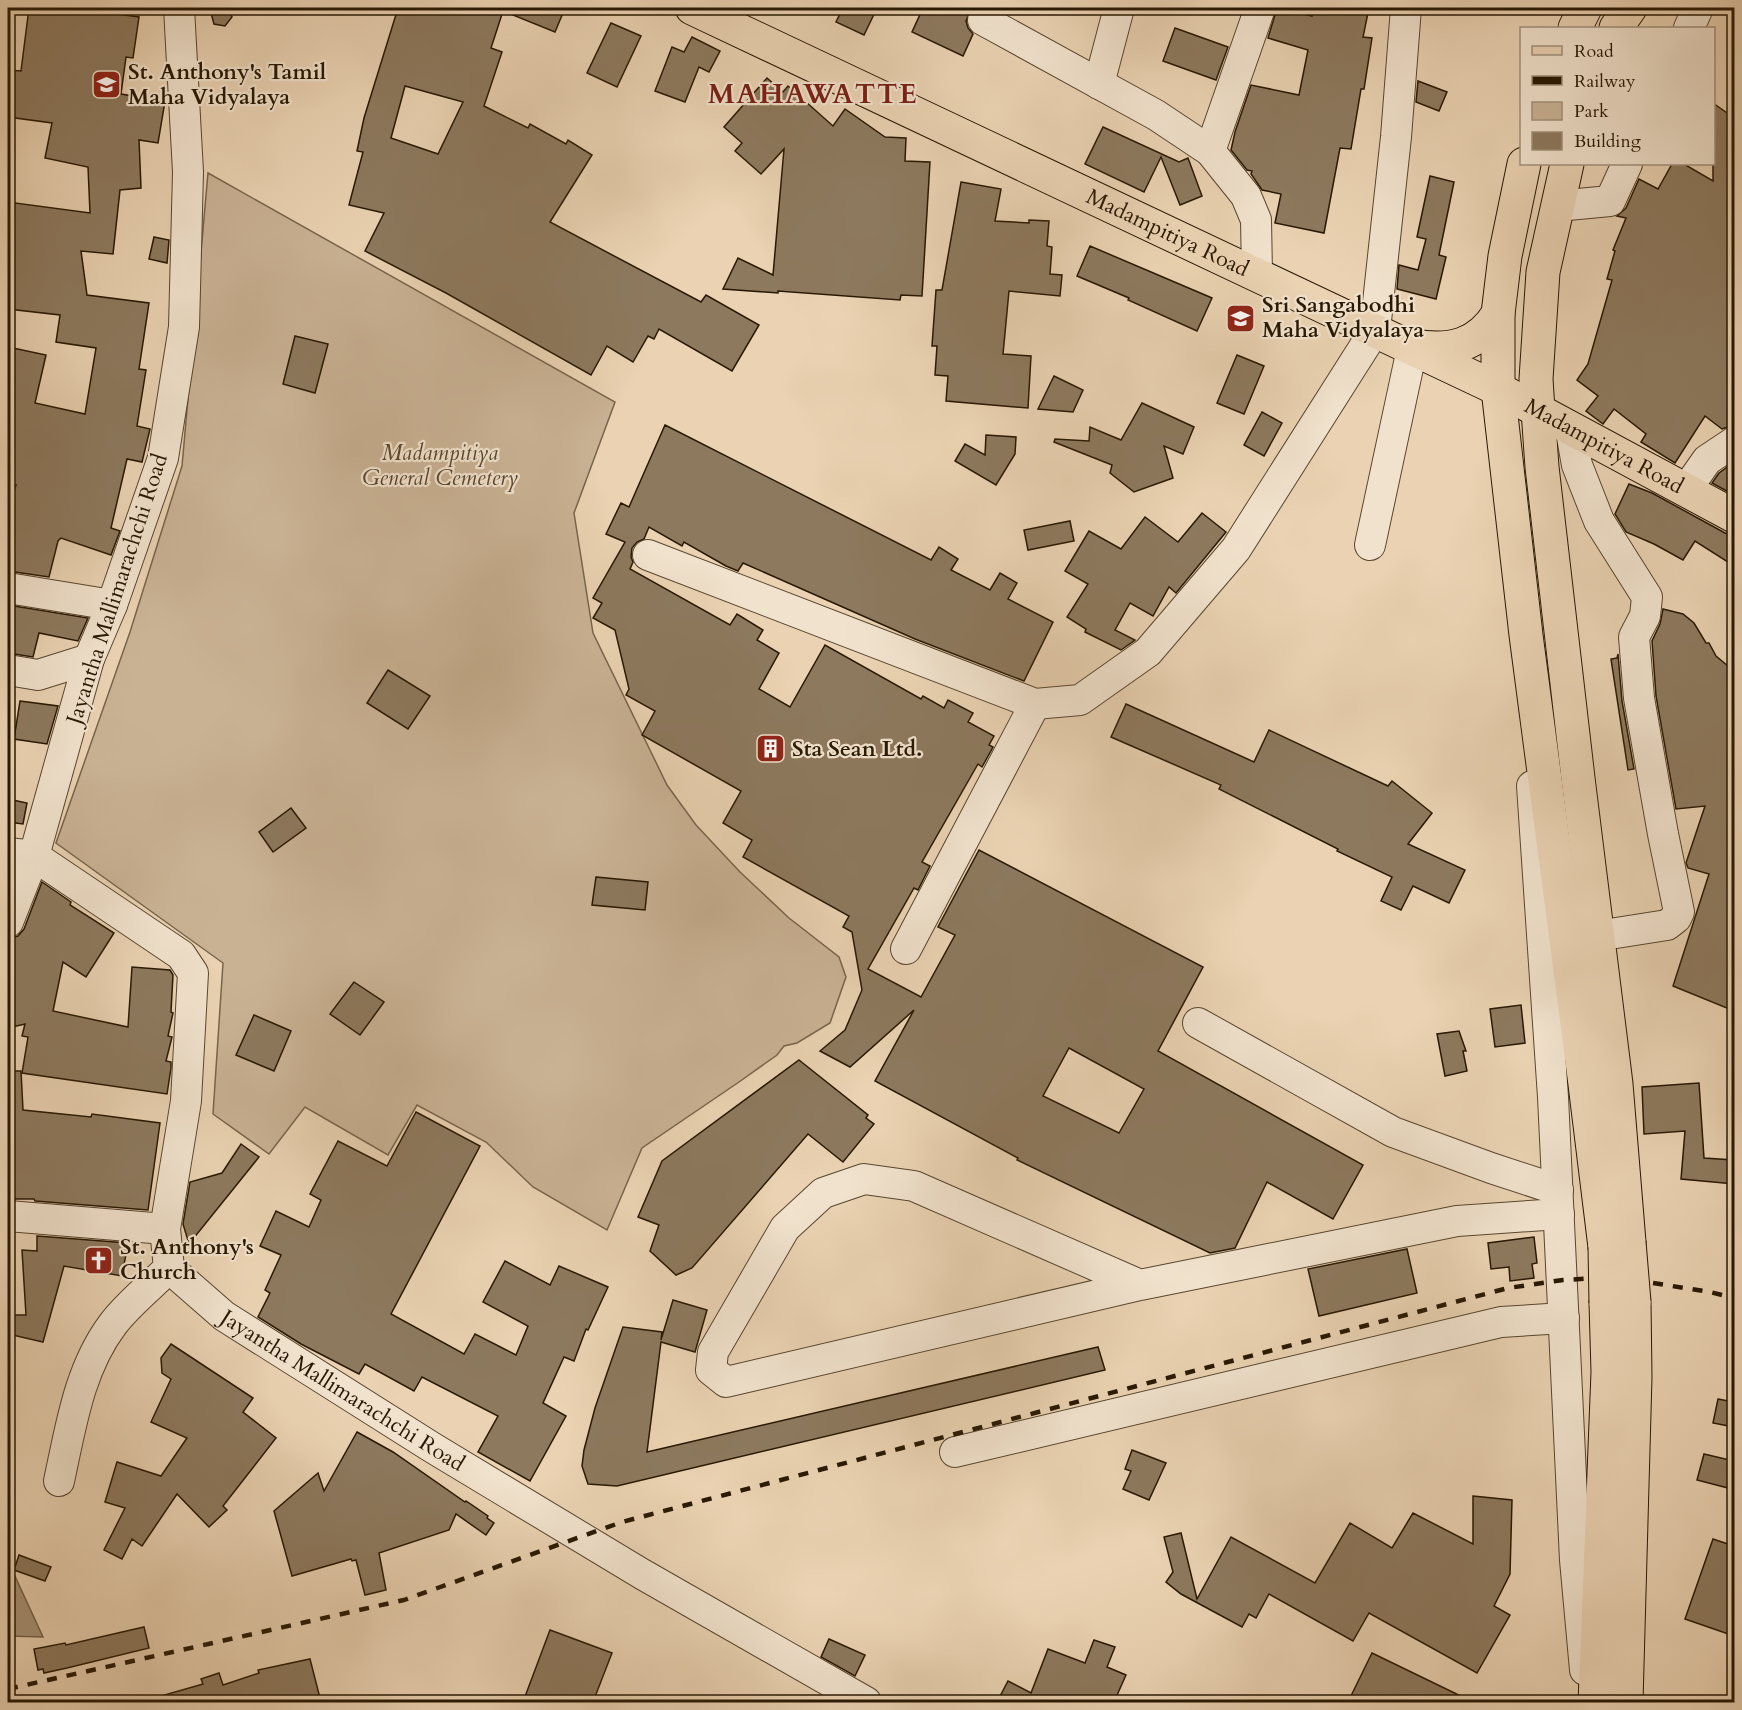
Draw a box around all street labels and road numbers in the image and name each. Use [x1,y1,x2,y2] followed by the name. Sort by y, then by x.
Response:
[1081,181,1254,284] street label: Madampitiya Road
[1519,391,1689,501] street label: Madampitiya Road
[58,450,175,731] street label: Jayantha Mallimarachchi Road
[212,1301,471,1479] street label: Jayantha Mallimarachchi Road

